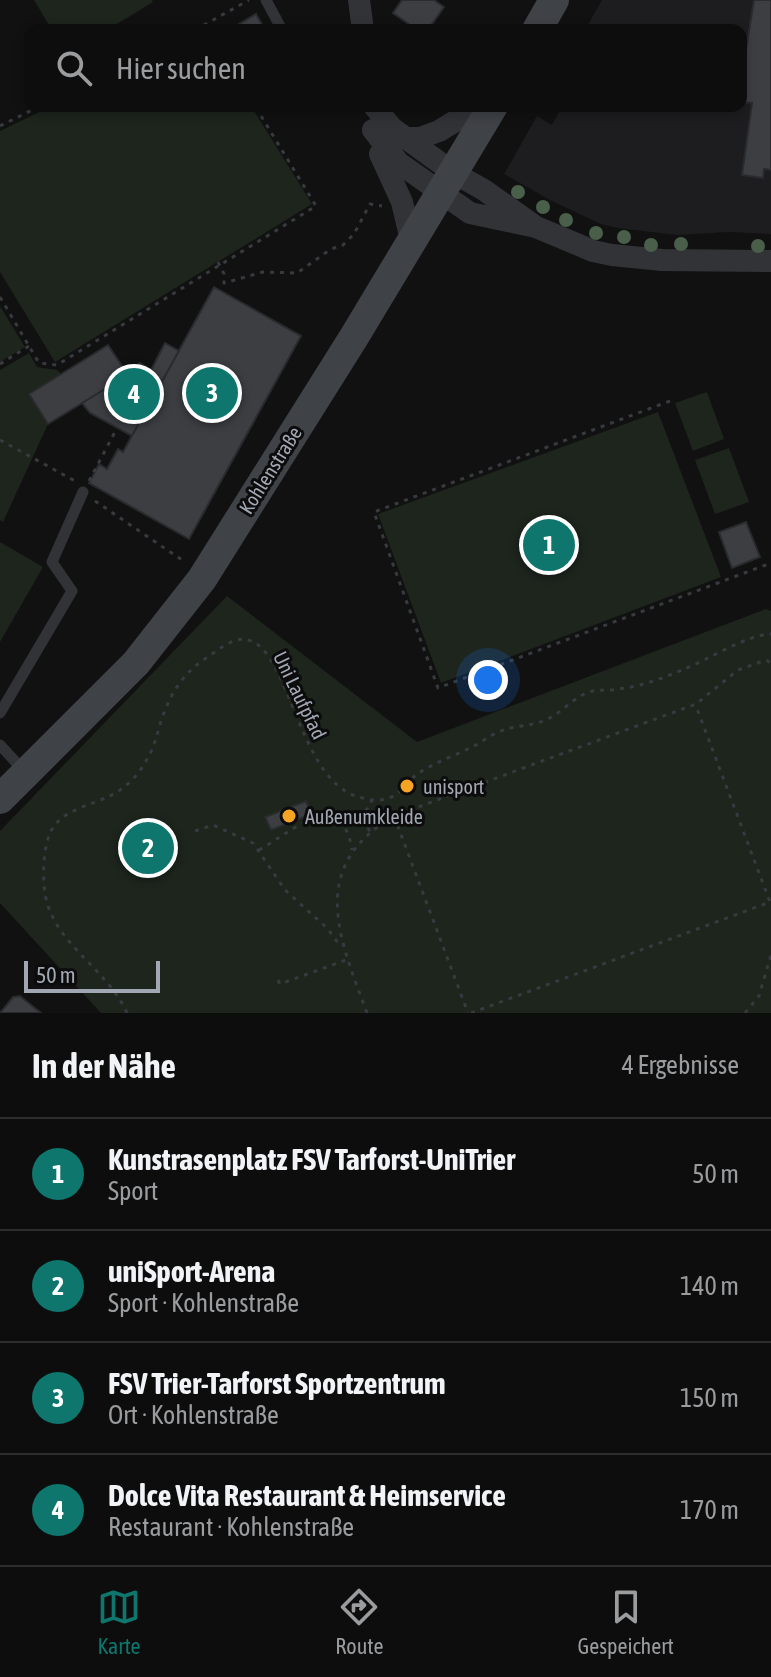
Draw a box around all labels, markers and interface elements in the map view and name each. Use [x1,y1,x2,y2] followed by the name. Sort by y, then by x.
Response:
[24,24,747,112] search box
[52,46,96,90] icon: search
[116,51,246,85] text: Hier suchen
[186,363,238,423] pin: 3
[108,364,160,424] pin: 4
[234,422,306,518] street label: Kohlenstraße
[523,515,575,575] pin: 1
[269,647,331,743] street label: Uni Laufpfad
[468,660,508,700] your location
[423,775,485,798] place label: unisport
[398,777,416,795] marker: unisport
[305,805,423,828] place label: Außenumkleide
[280,807,298,825] marker: Außenumkleide
[122,818,174,878] pin: 2
[24,957,160,993] scale bar
[36,962,76,988] text: 50 m
[32,1046,176,1085] text: In der Nähe
[622,1050,739,1080] text: 4 Ergebnisse
[108,1142,515,1176] text: Kunstrasenplatz FSV Tarforst-UniTrier
[52,1159,64,1189] text: 1
[692,1159,739,1189] text: 50 m
[108,1176,158,1206] text: Sport
[108,1254,275,1288] text: uniSport-Arena
[52,1271,64,1301] text: 2
[680,1271,739,1301] text: 140 m
[108,1288,299,1318] text: Sport · Kohlenstraße
[108,1366,446,1400] text: FSV Trier-Tarforst Sportzentrum
[52,1383,64,1413] text: 3
[680,1383,739,1413] text: 150 m
[108,1400,279,1430] text: Ort · Kohlenstraße
[108,1478,506,1512] text: Dolce Vita Restaurant & Heimservice
[52,1495,64,1525] text: 4
[680,1495,739,1525] text: 170 m
[108,1512,354,1542] text: Restaurant · Kohlenstraße
[97,1585,141,1659] tab: Karte
[335,1585,383,1659] tab: Route
[578,1585,674,1659] tab: Gespeichert

